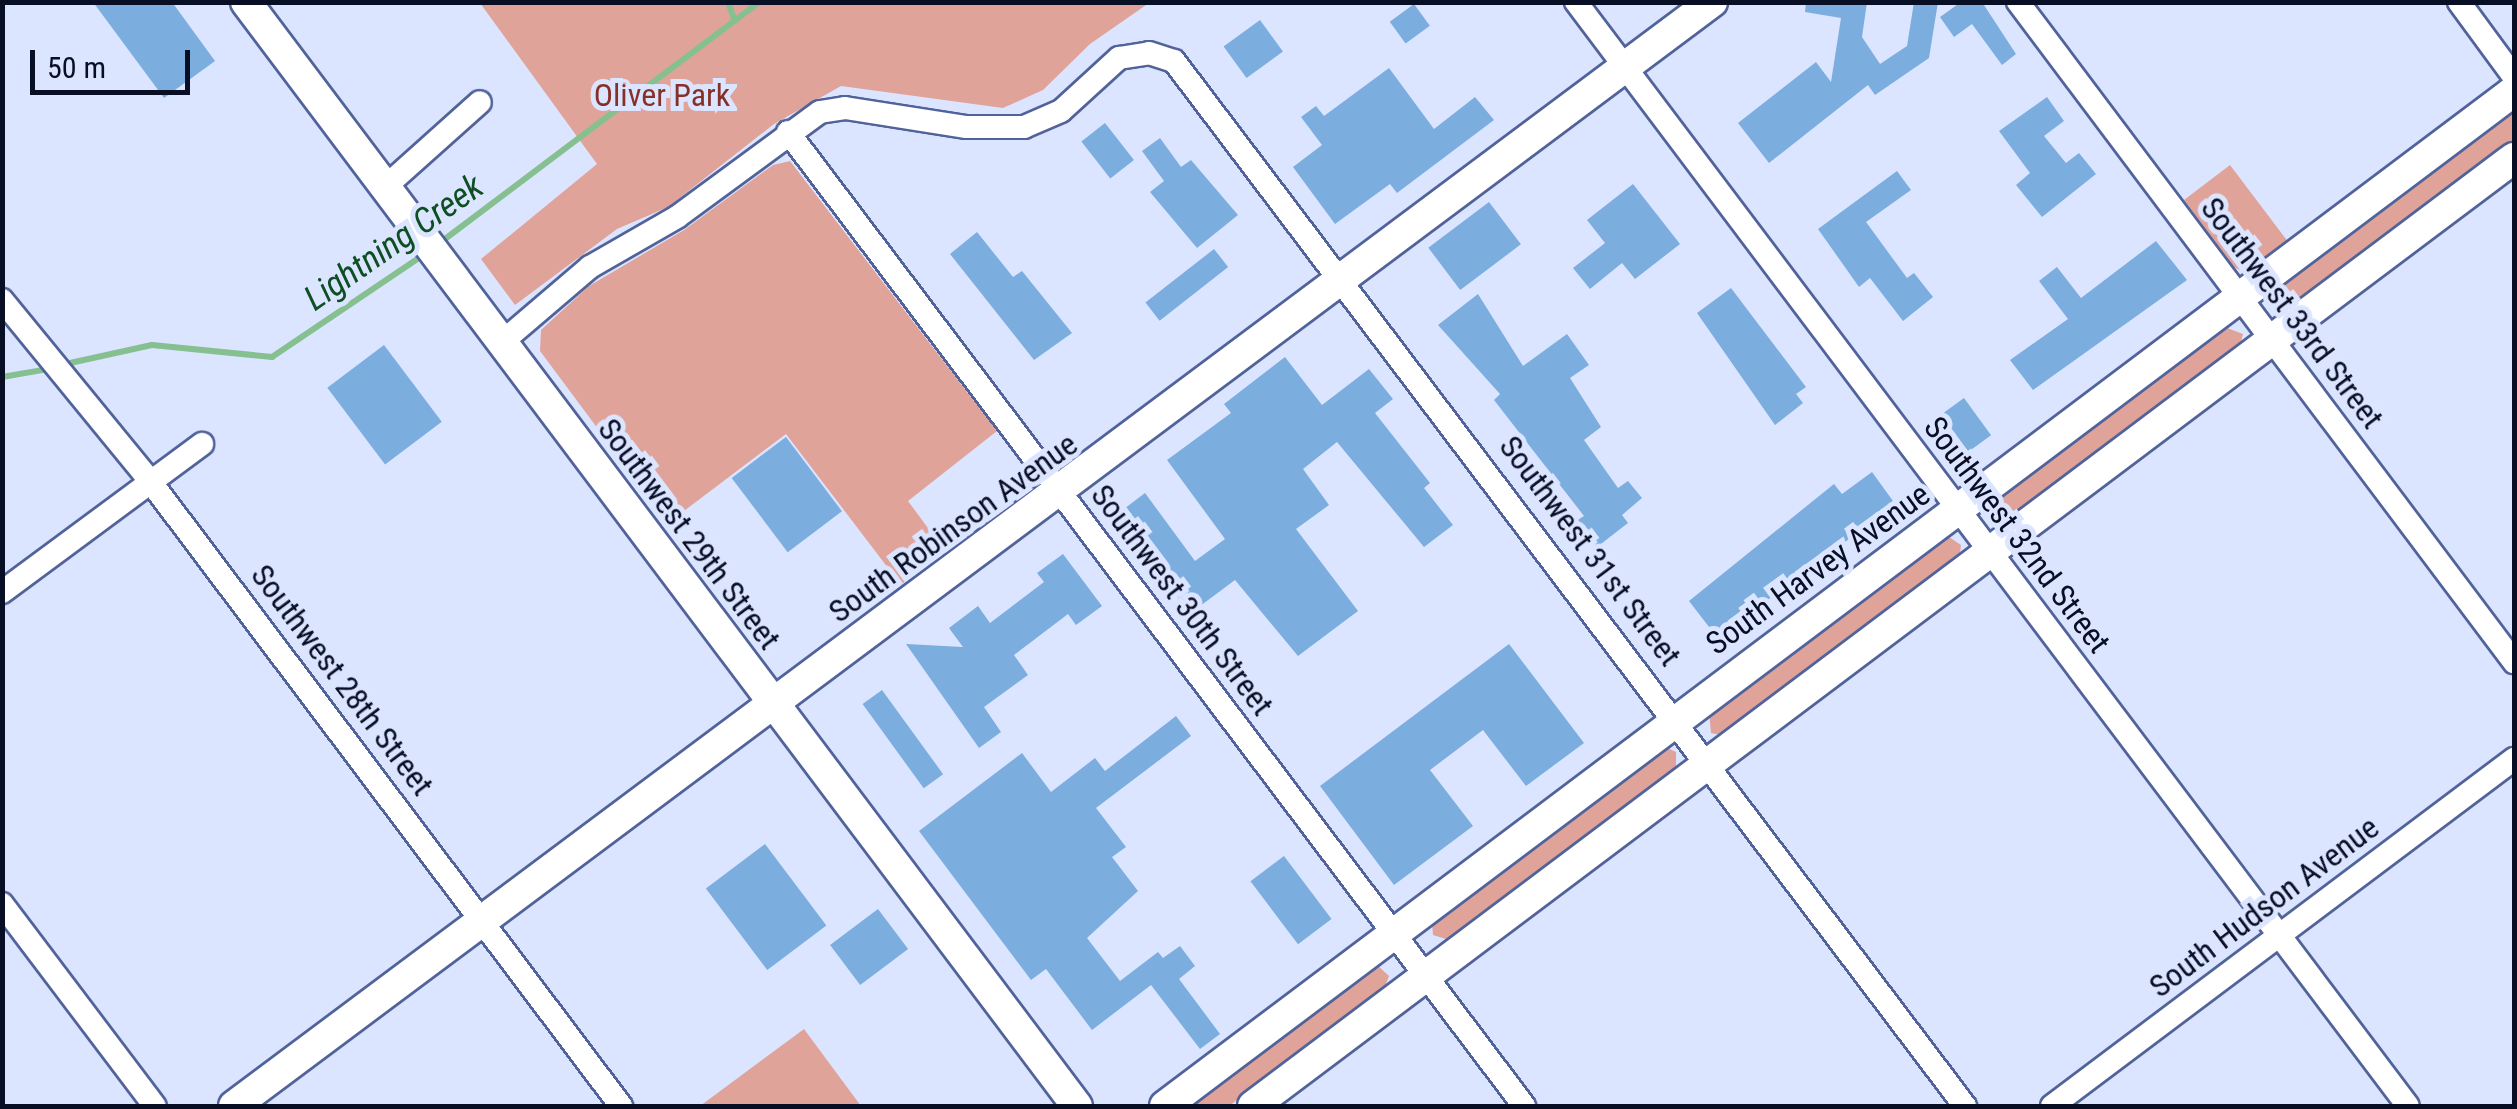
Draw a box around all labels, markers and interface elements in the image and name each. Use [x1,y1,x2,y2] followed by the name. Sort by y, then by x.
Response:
[35,30,195,92] scale bar
[47,50,106,85] text: 50 m
[594,76,730,114] park label: Oliver Park
[296,166,492,320] water label: Lightning Creek
[2193,190,2391,436] street label: Southwest 33rd Street
[1916,409,2118,661] street label: Southwest 32nd Street
[590,411,788,657] street label: Southwest 29th Street
[821,425,1085,631] street label: South Robinson Avenue
[1491,428,1689,674] street label: Southwest 31st Street
[1699,475,1937,663] street label: South Harvey Avenue
[1083,477,1281,723] street label: Southwest 30th Street
[243,557,441,803] street label: Southwest 28th Street
[2142,808,2386,1006] street label: South Hudson Avenue

